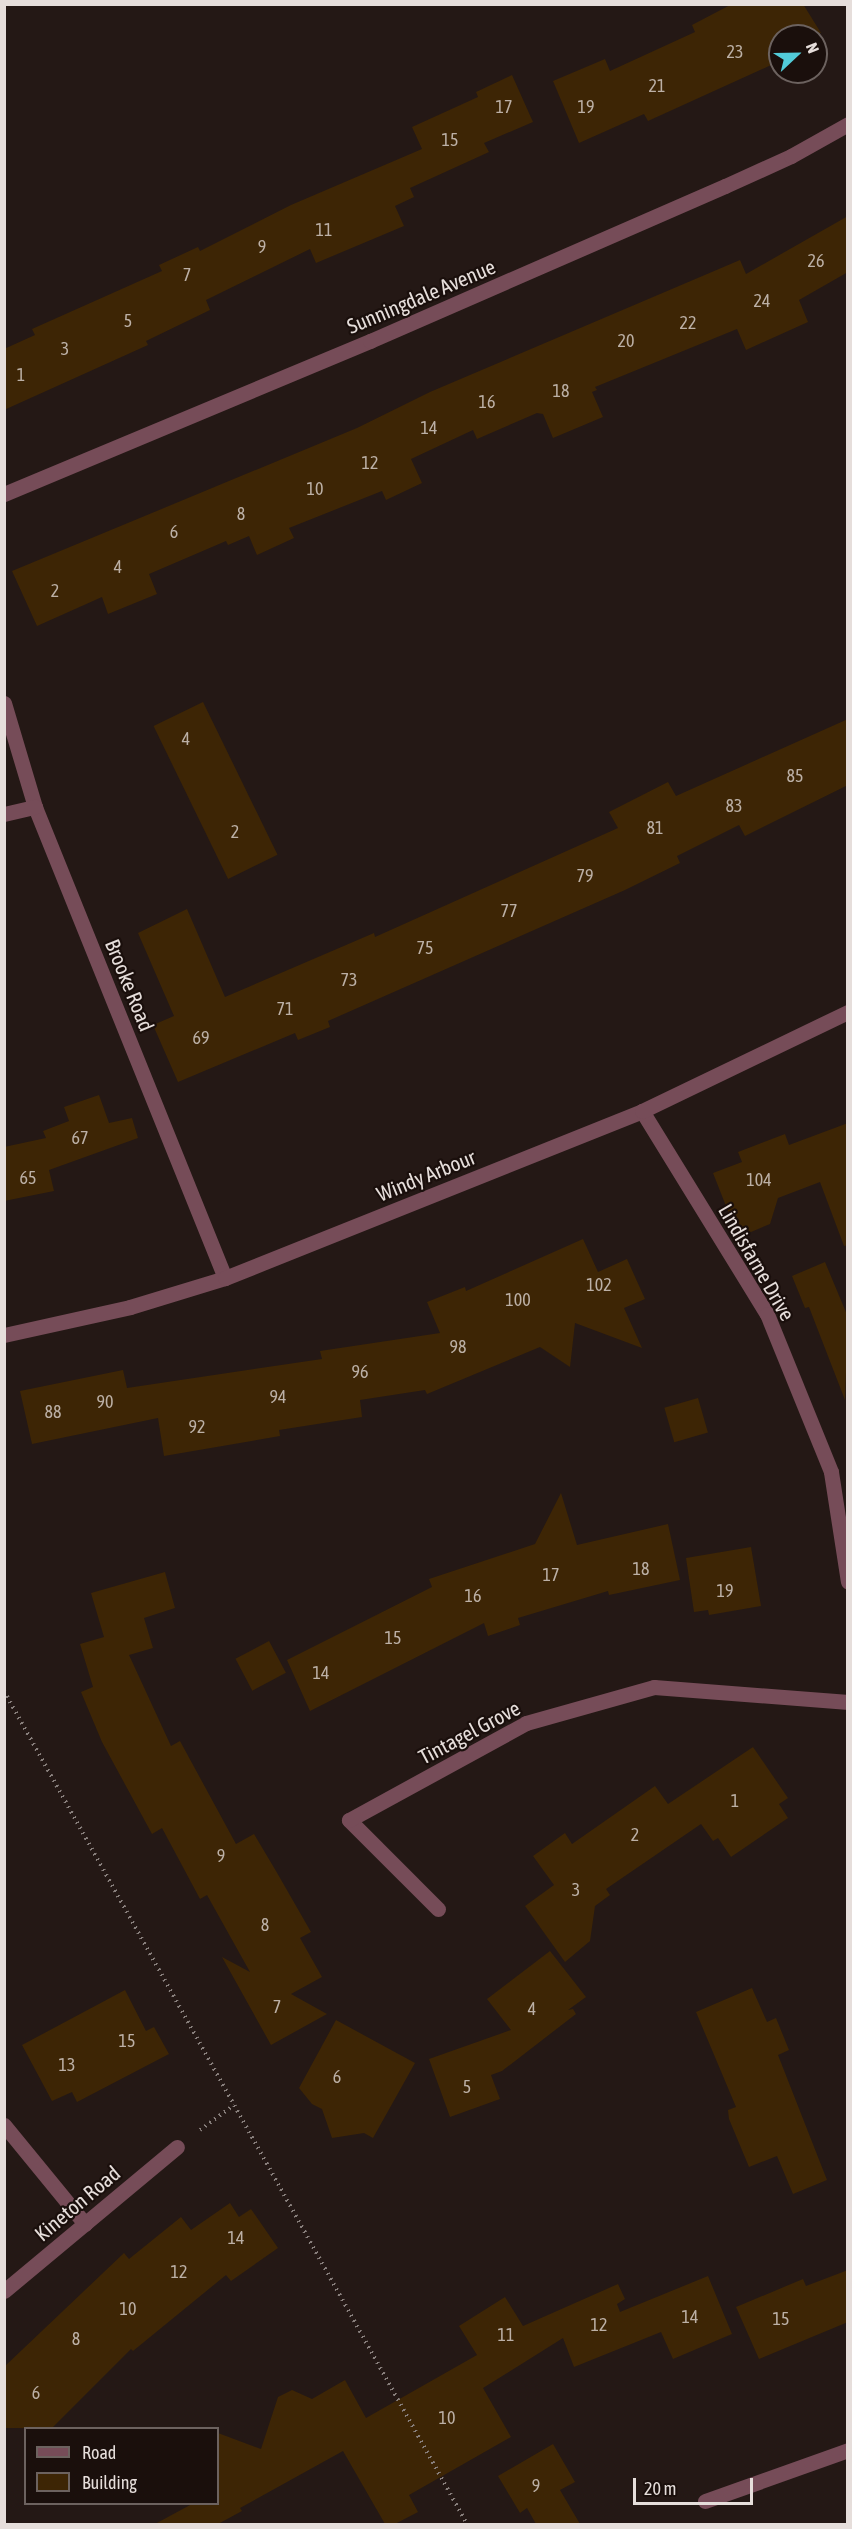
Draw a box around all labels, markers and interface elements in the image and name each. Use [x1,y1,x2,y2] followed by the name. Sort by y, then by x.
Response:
[768,24,828,84] north arrow
[803,40,823,56] text: N
[727,41,743,63] house number: 23
[649,75,665,97] house number: 21
[496,96,512,118] house number: 17
[578,96,594,118] house number: 19
[442,129,458,151] house number: 15
[316,219,332,241] house number: 11
[258,236,266,258] house number: 9
[808,250,824,272] house number: 26
[343,253,499,339] street label: Sunningdale Avenue
[183,264,191,286] house number: 7
[754,290,770,312] house number: 24
[124,310,132,332] house number: 5
[680,312,696,334] house number: 22
[618,330,634,352] house number: 20
[61,338,69,360] house number: 3
[17,364,25,386] house number: 1
[553,380,569,402] house number: 18
[479,391,495,413] house number: 16
[421,417,437,439] house number: 14
[362,452,378,474] house number: 12
[307,478,323,500] house number: 10
[237,503,245,525] house number: 8
[170,521,178,543] house number: 6
[114,556,122,578] house number: 4
[51,580,59,602] house number: 2
[182,728,190,750] house number: 4
[787,765,803,787] house number: 85
[726,795,742,817] house number: 83
[647,817,663,839] house number: 81
[231,821,239,843] house number: 2
[577,865,593,887] house number: 79
[501,900,517,922] house number: 77
[100,935,160,1035] street label: Brooke Road
[417,937,433,959] house number: 75
[341,969,357,991] house number: 73
[277,998,293,1020] house number: 71
[193,1027,209,1049] house number: 69
[72,1127,88,1149] house number: 67
[373,1144,479,1206] street label: Windy Arbour
[20,1167,36,1189] house number: 65
[746,1169,772,1191] house number: 104
[713,1199,801,1325] street label: Lindisfarne Drive
[586,1274,612,1296] house number: 102
[505,1289,531,1311] house number: 100
[450,1336,466,1358] house number: 98
[352,1361,368,1383] house number: 96
[270,1386,286,1408] house number: 94
[97,1391,113,1413] house number: 90
[45,1401,61,1423] house number: 88
[189,1416,205,1438] house number: 92
[633,1558,649,1580] house number: 18
[543,1564,559,1586] house number: 17
[717,1580,733,1602] house number: 19
[465,1585,481,1607] house number: 16
[385,1627,401,1649] house number: 15
[313,1662,329,1684] house number: 14
[414,1695,524,1769] street label: Tintagel Grove
[731,1790,739,1812] house number: 1
[631,1824,639,1846] house number: 2
[217,1845,225,1867] house number: 9
[572,1879,580,1901] house number: 3
[261,1914,269,1936] house number: 8
[273,1996,281,2018] house number: 7
[528,1998,536,2020] house number: 4
[119,2030,135,2052] house number: 15
[59,2054,75,2076] house number: 13
[333,2066,341,2088] house number: 6
[463,2076,471,2098] house number: 5
[29,2160,125,2246] street label: Kineton Road
[228,2227,244,2249] house number: 14
[171,2261,187,2283] house number: 12
[120,2298,136,2320] house number: 10
[682,2306,698,2328] house number: 14
[773,2308,789,2330] house number: 15
[591,2314,607,2336] house number: 12
[498,2324,514,2346] house number: 11
[72,2328,80,2350] house number: 8
[32,2382,40,2404] house number: 6
[439,2407,455,2429] house number: 10
[24,2427,219,2505] legend
[82,2442,116,2463] text: Road
[636,2466,756,2504] scale bar
[82,2472,137,2493] text: Building
[532,2475,540,2497] house number: 9
[644,2478,676,2499] text: 20 m

